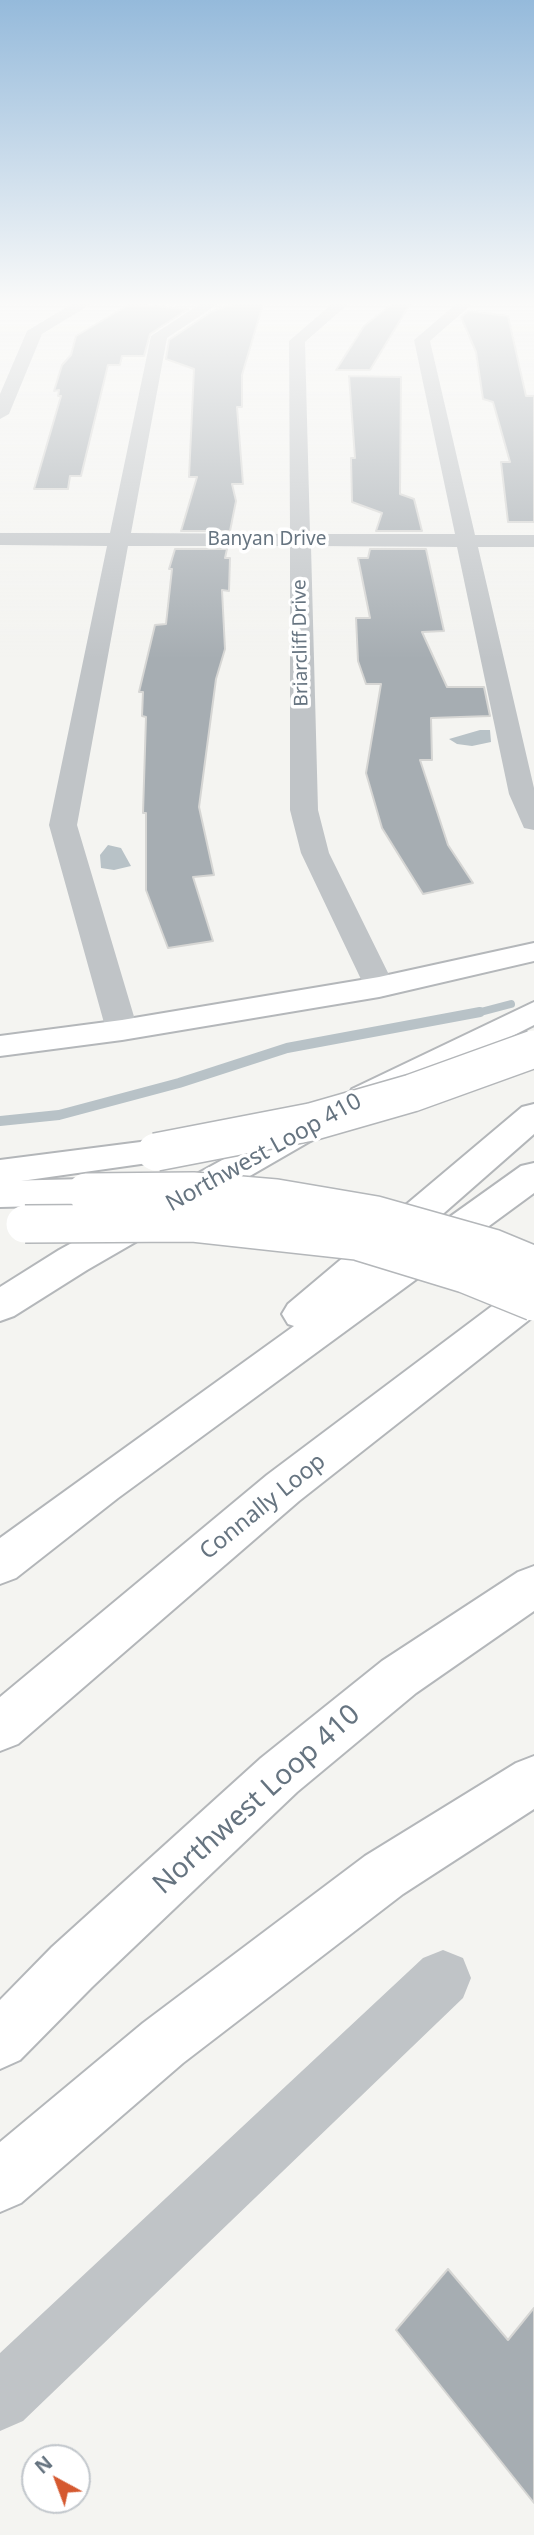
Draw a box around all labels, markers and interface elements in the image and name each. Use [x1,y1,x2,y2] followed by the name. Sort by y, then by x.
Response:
[208,529,326,551] street label: Banyan Drive
[288,579,314,707] street label: Briarcliff Drive
[161,1088,367,1218] street label: Northwest Loop 410
[195,1448,331,1566] street label: Connally Loop
[147,1698,367,1902] street label: Northwest Loop 410
[21,2444,91,2514] north arrow
[29,2450,58,2480] text: N

